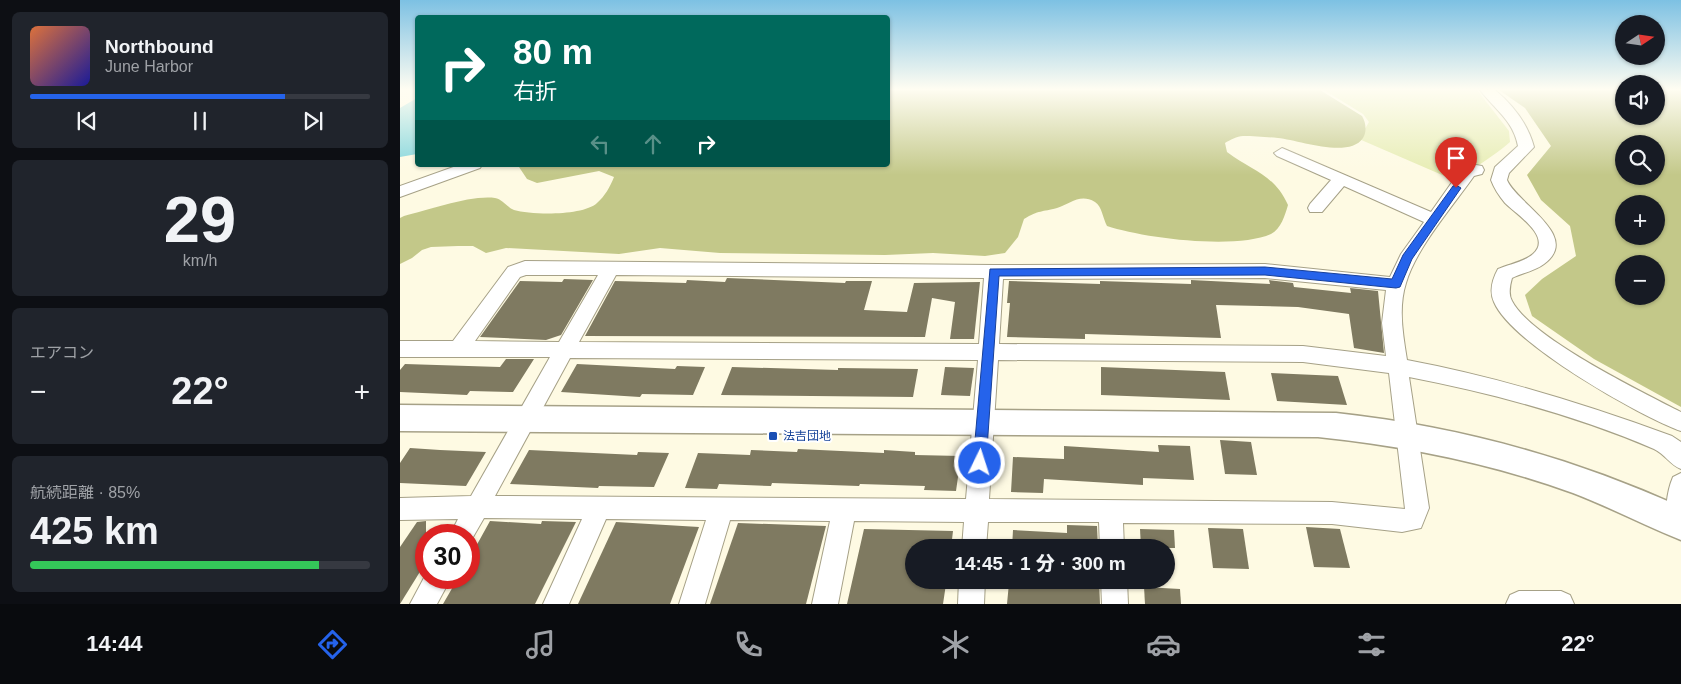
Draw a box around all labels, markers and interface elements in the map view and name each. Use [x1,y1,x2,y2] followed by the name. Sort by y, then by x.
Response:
[1615,15,1665,65] north arrow
[1615,15,1665,305] map controls
[513,32,593,71] text: 80 m
[430,35,495,100] icon: right
[105,36,214,57] text: Northbound
[105,58,193,75] text: June Harbor
[1615,75,1665,125] button: sound
[513,79,557,104] text: 右折
[73,107,101,135] icon: previous
[186,107,214,135] icon: pause
[299,107,327,135] icon: next
[586,130,614,158] icon: left
[639,130,667,158] icon: ahead
[692,130,720,158] icon: right
[1615,135,1665,185] button: search
[1435,137,1477,188] pin
[1442,144,1470,172] icon: arrive
[164,183,236,256] text: 29
[1615,195,1665,245] button: +
[183,252,217,269] text: km/h
[1615,255,1665,305] button: −
[30,344,94,361] text: エアコン
[171,370,229,412] text: 22°
[30,376,46,407] text: −
[354,376,370,407] text: +
[783,429,831,443] place label: 法吉団地
[767,430,779,442] marker: 法吉団地
[953,436,1005,488] position arrow
[30,484,140,501] text: 航続距離 · 85%
[30,510,159,552] text: 425 km
[415,524,480,589] speed limit sign: 30
[954,553,1126,574] text: 14:45 · 1 分 · 300 m
[315,627,350,662] icon: directions
[523,627,558,662] icon: music
[731,627,766,662] icon: phone
[938,627,973,662] icon: climate
[1146,627,1181,662] icon: car
[1354,627,1389,662] icon: filters
[86,631,143,656] text: 14:44
[1561,631,1595,656] text: 22°

